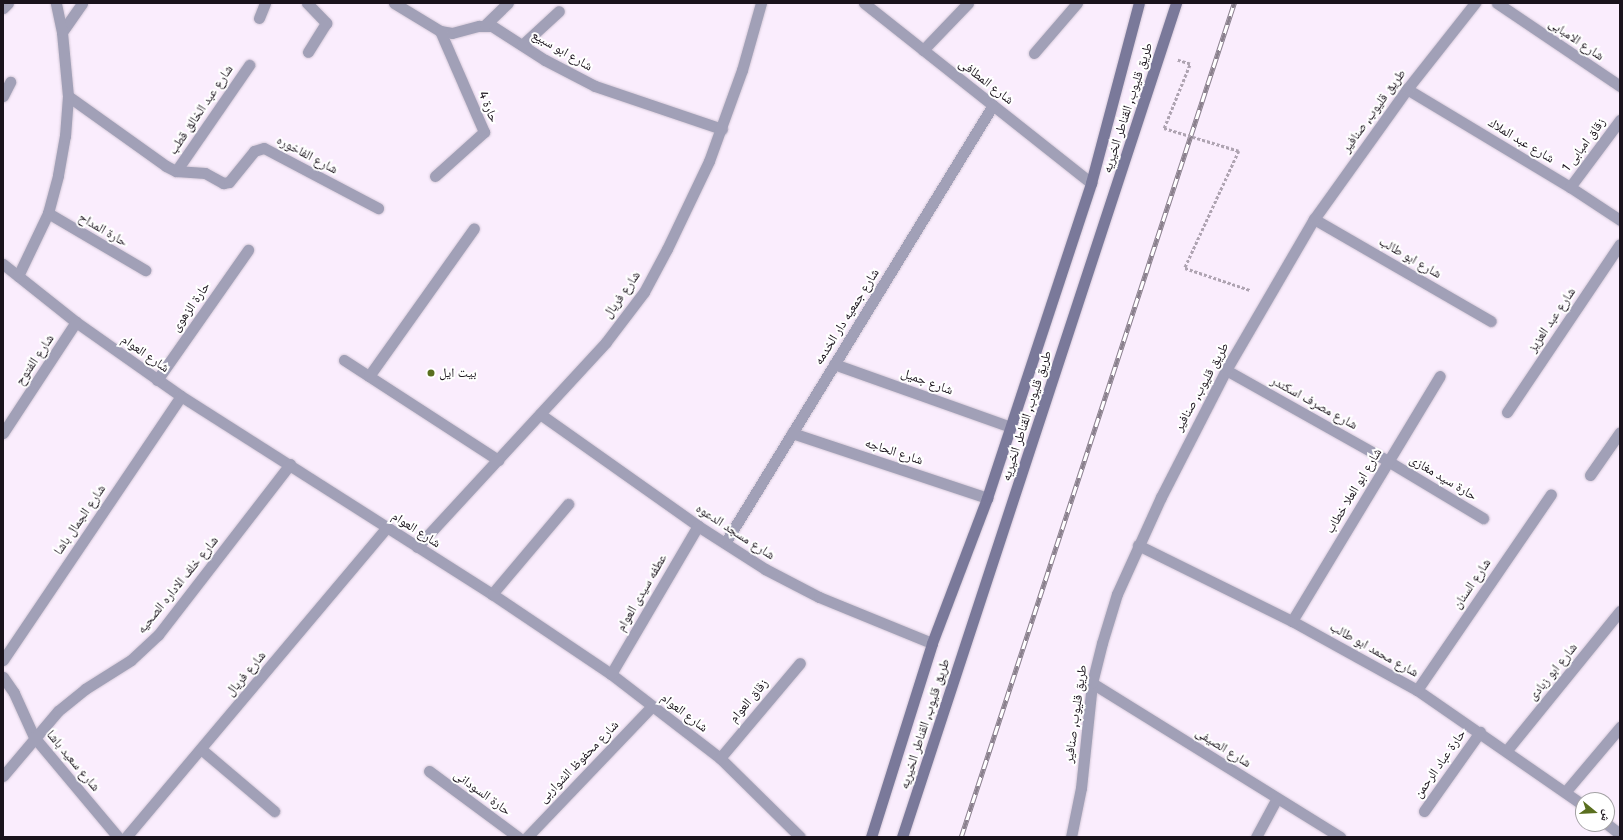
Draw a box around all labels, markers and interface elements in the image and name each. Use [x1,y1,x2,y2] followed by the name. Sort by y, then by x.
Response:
[1545,16,1607,64] street label: شارع الامبابى
[529,27,595,75] street label: شارع ابو سبيع
[1100,41,1156,175] street label: طريق قليوب, القناطر الخيريه
[955,56,1017,108] street label: شارع المطافى
[165,62,237,158] street label: شارع عبد الخالق قطب
[1339,66,1409,156] street label: طريق قليوب, صنافير
[475,89,501,125] street label: حارة 4
[1485,115,1557,167] street label: شارع عبد الملاك
[1559,115,1609,175] street label: زقاق امبابى 1
[274,132,340,178] street label: شارع الفاخوره
[76,210,130,250] street label: حارة المداح
[1376,234,1444,282] street label: شارع ابو طالب
[811,266,883,368] street label: شارع جمعيه دار الخدمه
[600,268,644,322] street label: شارع فريال
[168,279,214,335] street label: حارة الزهوى
[1525,285,1579,355] street label: شارع عبد العزيز
[12,332,58,388] street label: شارع الفتوح
[118,332,172,376] street label: شارع العوام
[1171,340,1233,434] street label: طريق قليوب, صنافير
[999,349,1055,483] street label: طريق قليوب, القناطر الخيريه
[439,365,477,381] place label: بيت ايل
[899,365,955,399] street label: شارع جميل
[426,368,436,378] marker: بيت ايل
[1268,373,1360,433] street label: شارع مصرف اسكندر
[863,435,925,469] street label: شارع الحاجه
[1322,446,1386,536] street label: شارع ابو العلا خطاب
[1406,452,1480,504] street label: حارة سيد مغازى
[51,482,109,558] street label: شارع الجمال باشا
[693,501,777,563] street label: شارع مسجد الدعوه
[389,509,443,551] street label: شارع العوام
[134,533,222,637] street label: شارع خلف الاداره الصحيه
[614,552,670,634] street label: عطفه سيدى العوام
[1450,556,1494,612] street label: شارع السنان
[1327,619,1421,681] street label: شارع محمد ابو طالب
[1525,640,1581,704] street label: شارع ابو زبادى
[223,648,269,700] street label: شارع فريال
[897,657,953,791] street label: طريق قليوب, القناطر الخيريه
[1061,664,1091,764] street label: طريق قليوب, صنافير
[726,676,772,726] street label: زقاق العوام
[657,690,711,736] street label: شارع العوام
[536,718,622,806] street label: شارع محفوظ الشواربى
[1192,725,1254,771] street label: شارع الصيفى
[43,727,103,795] street label: شارع سعيد باشا
[1411,727,1469,801] street label: حارة عباد الرحمن
[450,767,514,819] street label: حارة السودانى
[1575,792,1615,832] north arrow
[1598,808,1614,823] text: ش

